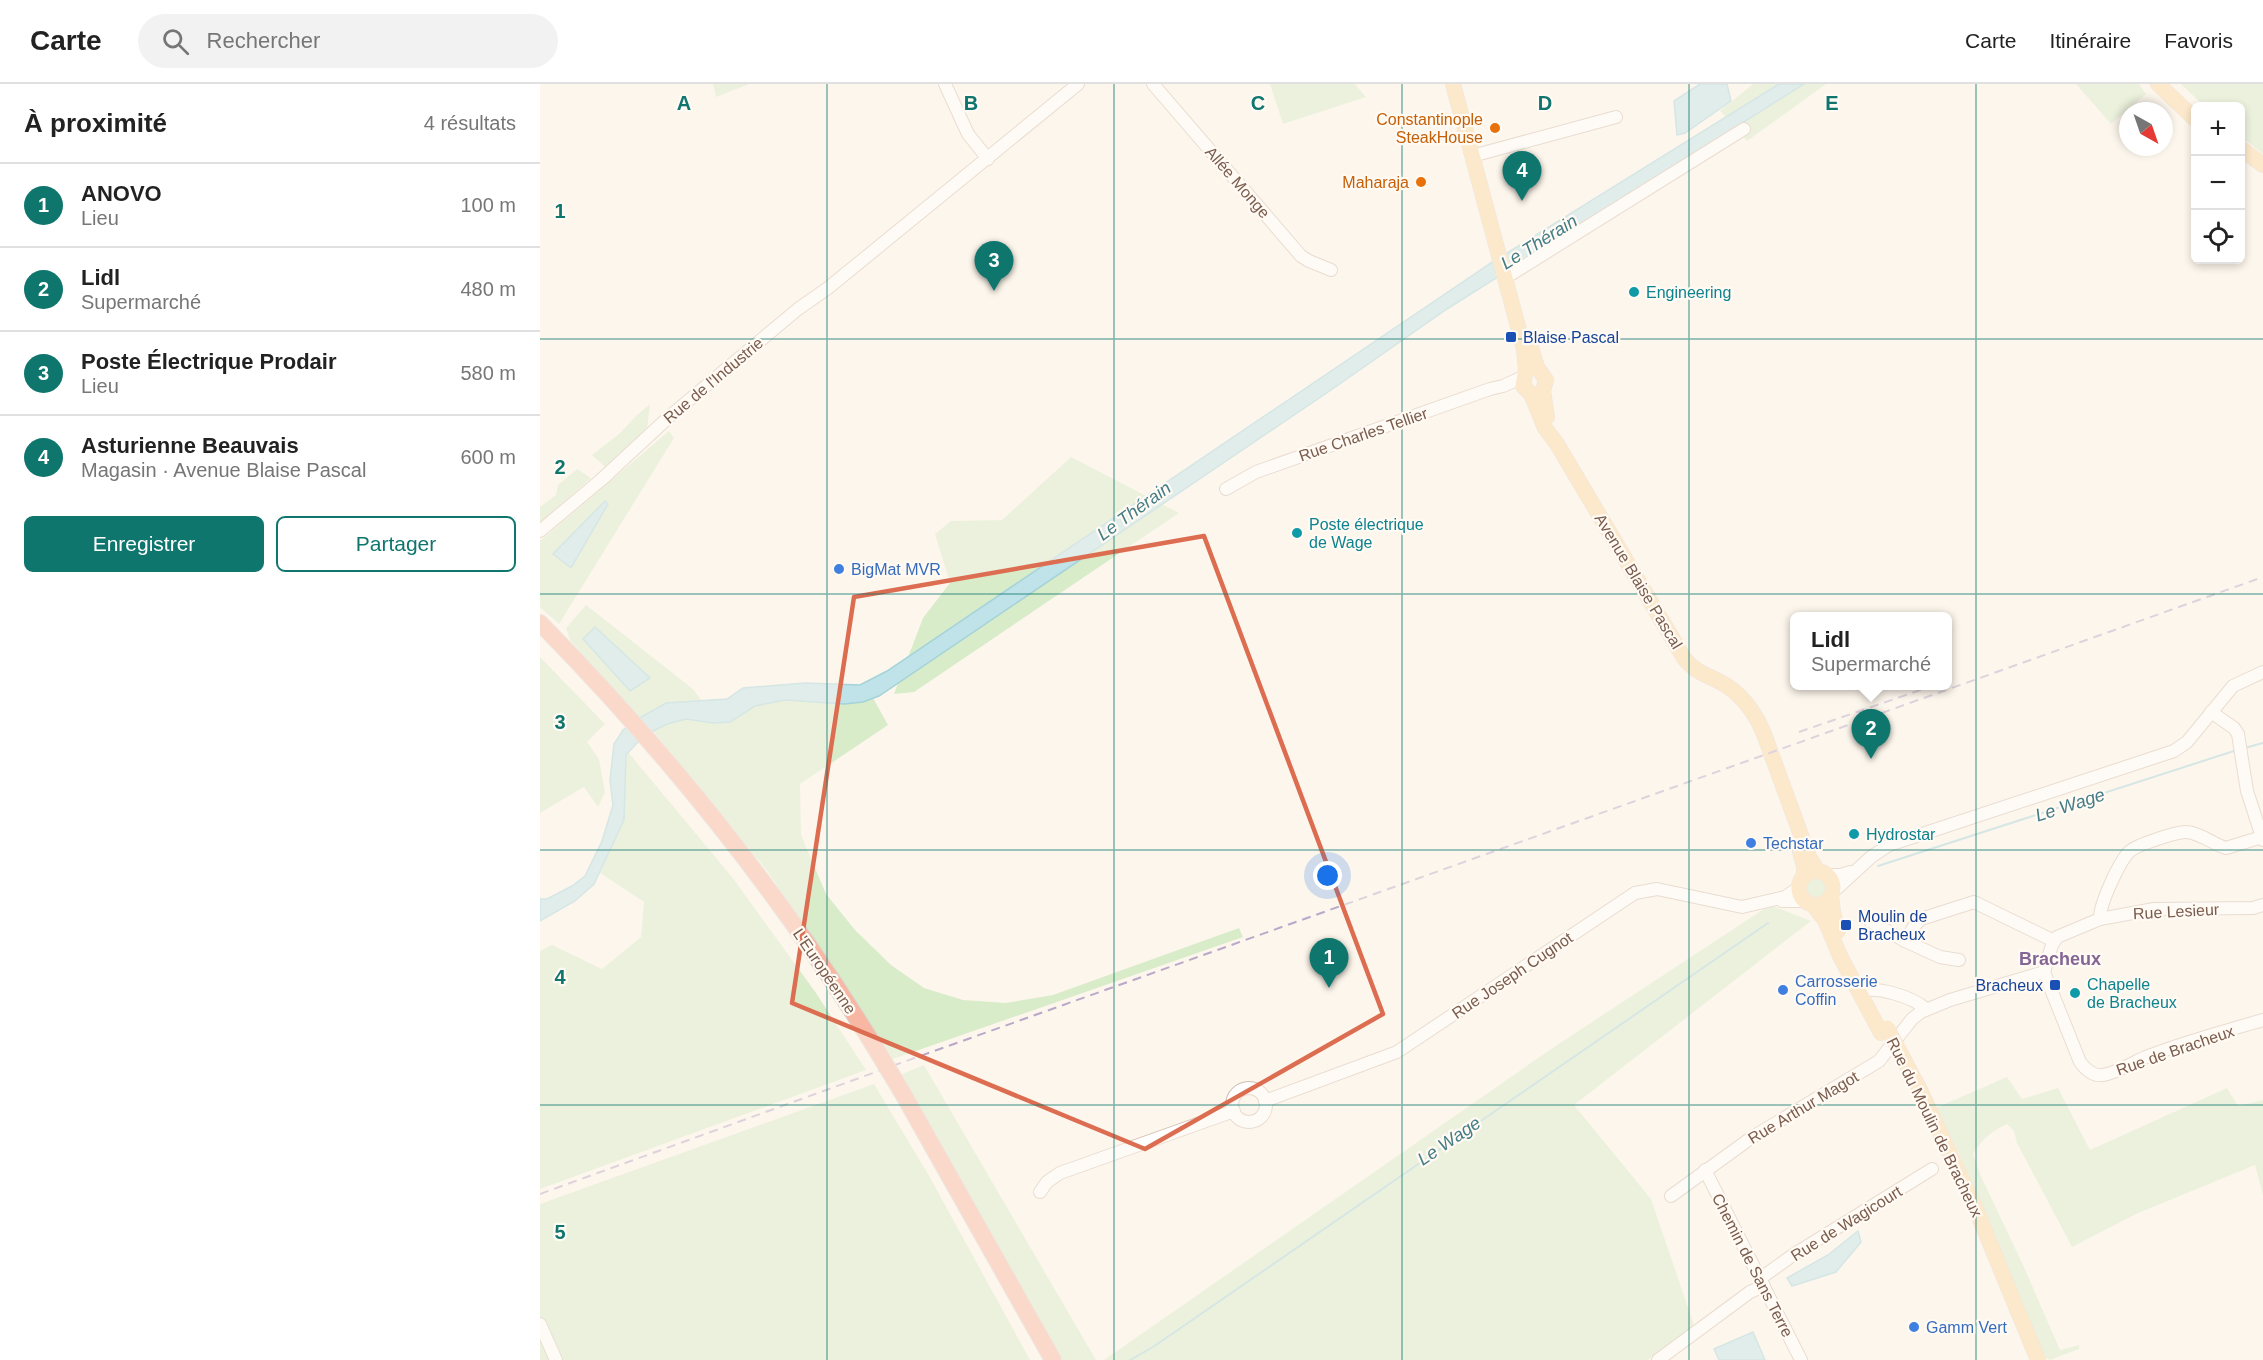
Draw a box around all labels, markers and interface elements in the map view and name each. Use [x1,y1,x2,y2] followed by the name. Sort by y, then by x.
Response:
[138,14,558,68] search box
[30,25,102,56] text: Carte
[159,25,192,58] icon: search
[207,28,320,53] text: Rechercher
[1965,29,2016,52] text: Carte
[2049,29,2131,52] text: Itinéraire
[2164,29,2233,52] text: Favoris
[677,92,691,114] text: A
[964,92,978,114] text: B
[1251,92,1265,114] text: C
[1538,92,1552,114] text: D
[1825,92,1839,114] text: E
[2119,102,2173,156] north arrow
[2191,102,2245,264] map controls
[2191,102,2245,156] button: +
[24,108,167,138] text: À proximité
[1376,111,1483,146] place label: Constantinople SteakHouse
[424,112,516,134] text: 4 résultats
[1488,121,1502,135] marker: Constantinople SteakHouse
[1202,143,1273,222] street label: Allée Monge
[1502,152,1542,201] pin: 4
[2191,156,2245,210] button: −
[1342,174,1409,191] place label: Maharaja
[1414,175,1428,189] marker: Maharaja
[81,181,162,206] text: ANOVO
[38,194,49,216] text: 1
[460,194,516,216] text: 100 m
[554,200,566,222] text: 1
[81,207,119,229] text: Lieu
[2191,210,2245,264] button: locate
[1497,211,1581,273] water label: Le Thérain
[974,242,1014,291] pin: 3
[81,265,120,290] text: Lidl
[38,278,49,300] text: 2
[460,278,516,300] text: 480 m
[1646,284,1731,301] place label: Engineering
[1627,285,1641,299] marker: Engineering
[81,291,201,313] text: Supermarché
[1523,329,1619,346] place label: Blaise Pascal
[1504,330,1518,344] marker: Blaise Pascal
[660,334,766,427] street label: Rue de l'Industrie
[81,349,337,374] text: Poste Électrique Prodair
[38,362,49,384] text: 3
[460,362,516,384] text: 580 m
[81,375,119,397] text: Lieu
[1297,404,1430,464] street label: Rue Charles Tellier
[81,433,299,458] text: Asturienne Beauvais
[38,446,49,468] text: 4
[460,446,516,468] text: 600 m
[554,456,566,478] text: 2
[81,459,366,481] text: Magasin · Avenue Blaise Pascal
[1093,478,1175,544] water label: Le Thérain
[1592,511,1686,652] street label: Avenue Blaise Pascal
[24,516,264,572] button: Enregistrer
[276,516,516,572] button: Partager
[1309,516,1424,551] place label: Poste électrique de Wage
[1290,526,1304,540] marker: Poste électrique de Wage
[851,561,941,578] place label: BigMat MVR
[832,562,846,576] marker: BigMat MVR
[1790,612,1952,690] popup
[1811,627,1850,652] text: Lidl
[1811,653,1931,675] text: Supermarché
[1852,710,1890,759] pin: 2
[554,711,566,733] text: 3
[2033,784,2107,826] water label: Le Wage
[1866,826,1936,843] place label: Hydrostar
[1847,827,1861,841] marker: Hydrostar
[1763,835,1824,852] place label: Techstar
[1744,836,1758,850] marker: Techstar
[1313,861,1342,890] your location
[2132,901,2220,922] street label: Rue Lesieur
[1858,908,1927,943] place label: Moulin de Bracheux
[1839,918,1853,932] marker: Moulin de Bracheux
[790,925,859,1017] street label: L'Européenne
[1449,929,1576,1022] street label: Rue Joseph Cugnot
[1310,938,1348,988] pin: 1
[2019,949,2101,969] district label: Bracheux
[554,966,566,988] text: 4
[1795,973,1878,1008] place label: Carrosserie Coffin
[2087,976,2177,1011] place label: Chapelle de Bracheux
[1975,977,2043,994] place label: Bracheux
[2048,978,2062,992] marker: Bracheux
[1776,983,1790,997] marker: Carrosserie Coffin
[2068,986,2082,1000] marker: Chapelle de Bracheux
[2114,1022,2236,1079] street label: Rue de Bracheux
[1884,1035,1985,1220] street label: Rue du Moulin de Bracheux
[1745,1068,1862,1147] street label: Rue Arthur Magot
[1414,1113,1484,1169] water label: Le Wage
[1788,1182,1905,1264] street label: Rue de Wagicourt
[1709,1191,1796,1340] street label: Chemin de Sans Terre
[554,1221,566,1243] text: 5
[1926,1319,2007,1336] place label: Gamm Vert
[1907,1320,1921,1334] marker: Gamm Vert

